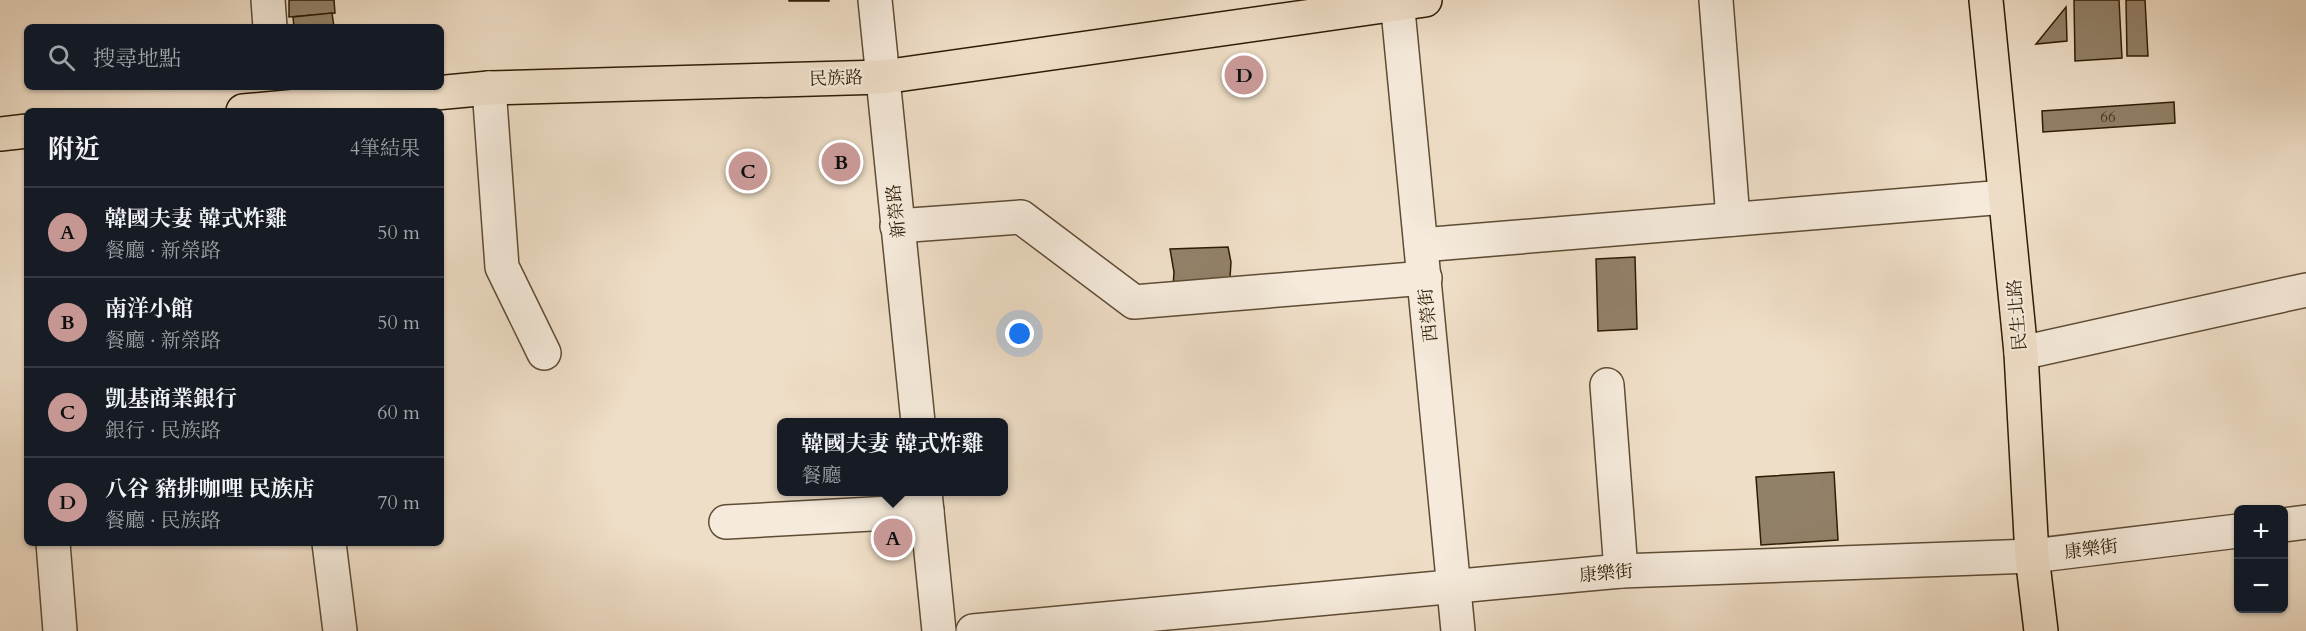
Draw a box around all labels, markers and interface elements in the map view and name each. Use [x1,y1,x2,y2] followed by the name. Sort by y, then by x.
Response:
[24,24,444,90] search box
[45,41,78,74] icon: search
[93,44,181,74] text: 搜尋地點
[1224,52,1264,98] pin: D
[809,65,863,92] street label: 民族路
[2100,107,2116,127] house number: 66
[48,132,100,167] text: 附近
[350,135,420,162] text: 4筆結果
[822,140,860,184] pin: B
[728,148,768,194] pin: C
[881,183,912,239] street label: 新榮路
[105,204,287,234] text: 韓國夫妻 韓式炸雞
[60,219,75,246] text: A
[377,219,420,246] text: 50 m
[105,237,221,264] text: 餐廳 · 新榮路
[2002,278,2033,352] street label: 民生北路
[1413,287,1444,343] street label: 西榮街
[105,294,193,324] text: 南洋小館
[60,309,75,336] text: B
[377,309,420,336] text: 50 m
[1005,319,1034,348] your location
[105,327,221,354] text: 餐廳 · 新榮路
[105,384,237,414] text: 凱基商業銀行
[60,399,75,426] text: C
[377,399,420,426] text: 60 m
[105,417,221,444] text: 銀行 · 民族路
[777,418,1008,496] popup
[802,429,983,459] text: 韓國夫妻 韓式炸雞
[802,462,842,489] text: 餐廳
[105,474,315,504] text: 八谷 豬排咖哩 民族店
[59,489,76,516] text: D
[377,489,420,516] text: 70 m
[2234,505,2288,613] map controls
[2234,505,2288,559] button: +
[105,507,221,534] text: 餐廳 · 民族路
[874,516,912,560] pin: A
[2063,534,2119,565] street label: 康樂街
[1578,559,1634,588] street label: 康樂街
[2234,559,2288,613] button: −

